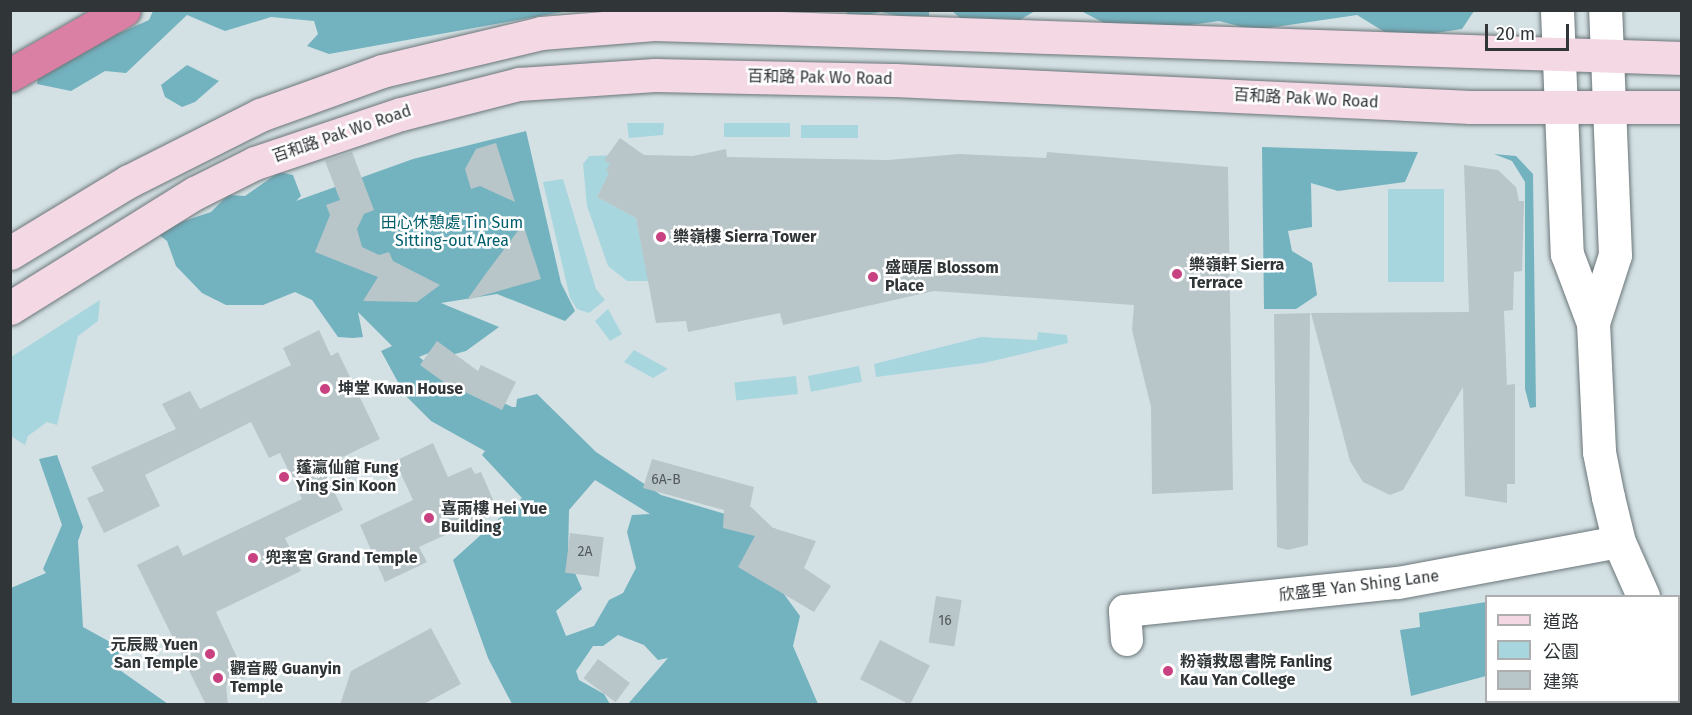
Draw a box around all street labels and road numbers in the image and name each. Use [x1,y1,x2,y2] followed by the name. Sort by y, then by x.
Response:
[747,67,893,89] street label: 百和路 Pak Wo Road
[1233,86,1379,112] street label: 百和路 Pak Wo Road
[270,101,414,167] street label: 百和路 Pak Wo Road
[1278,567,1440,605] street label: 欣盛里 Yan Shing Lane

